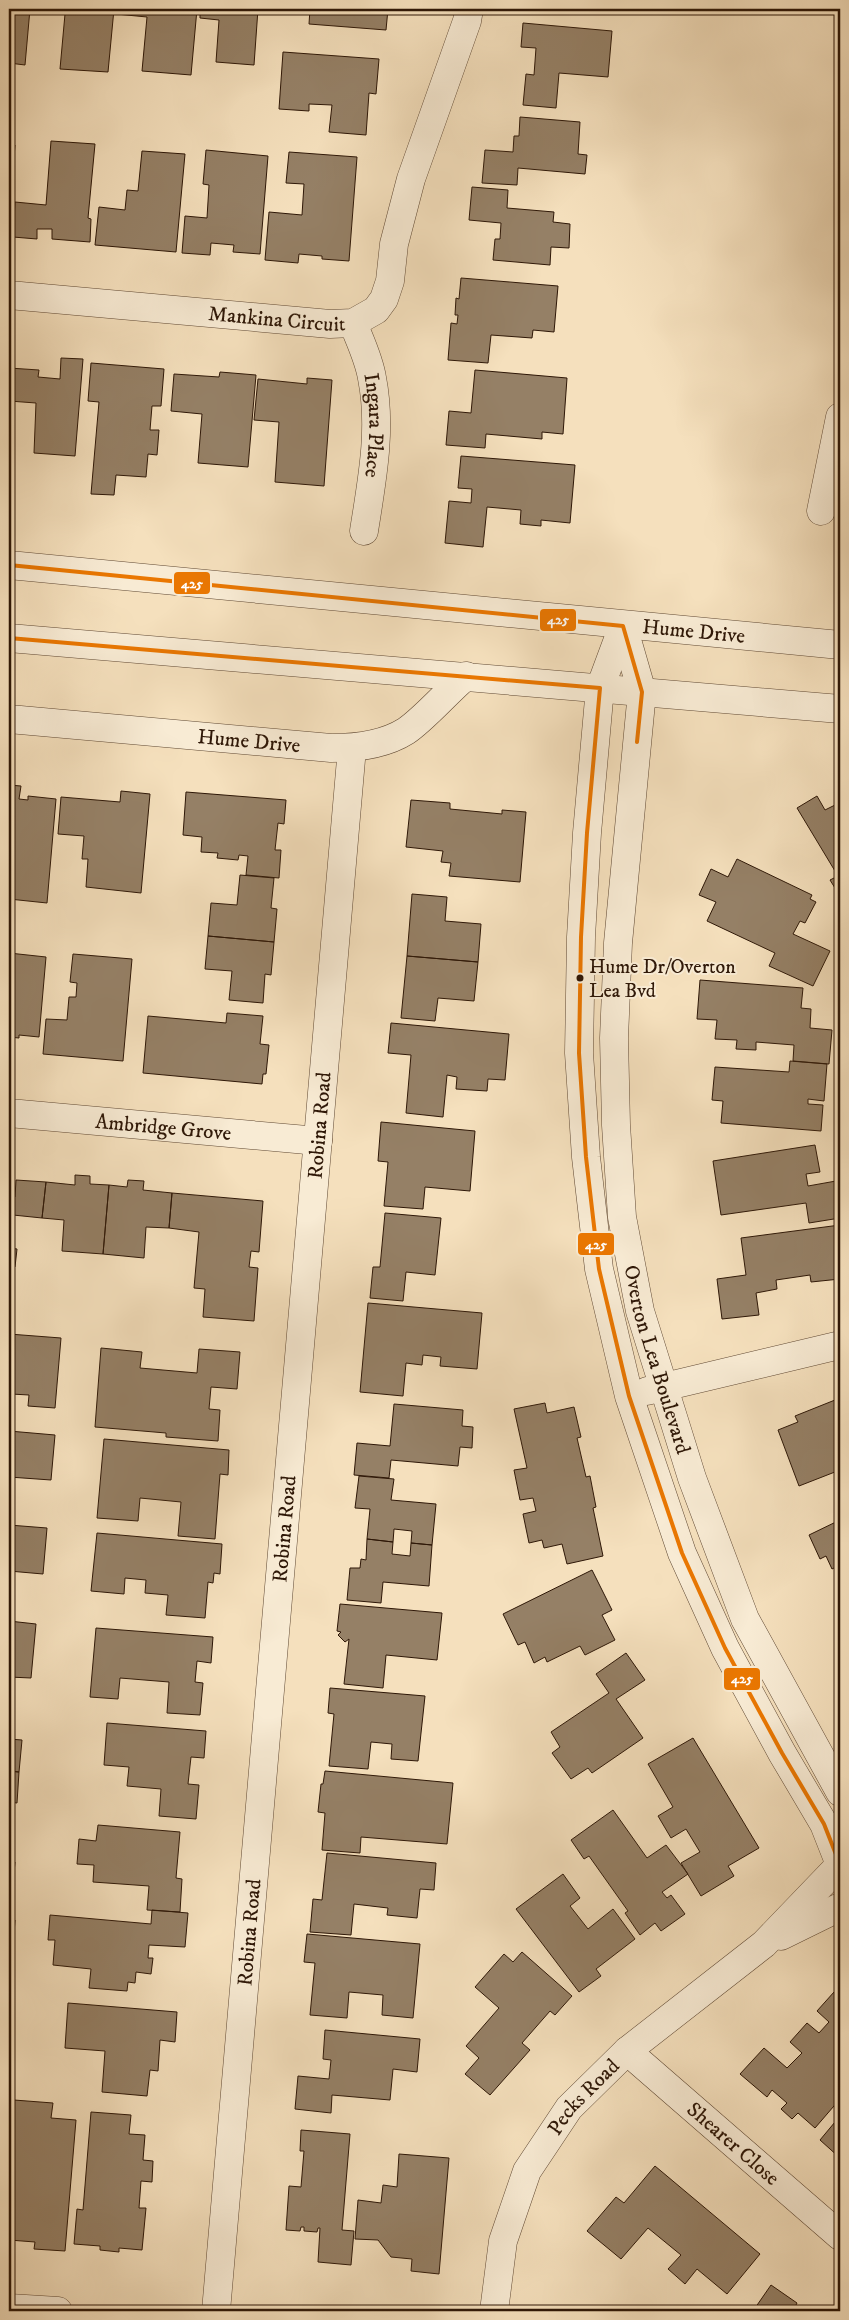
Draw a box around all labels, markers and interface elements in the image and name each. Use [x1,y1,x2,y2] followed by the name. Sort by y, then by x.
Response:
[207,301,346,338] street label: Mankina Circuit
[357,371,388,480] street label: Ingara Place
[173,571,211,595] line badge: 425
[180,575,203,593] text: 425
[539,608,577,632] line badge: 425
[546,611,569,629] text: 425
[641,614,747,650] street label: Hume Drive
[196,724,302,759] street label: Hume Drive
[589,955,736,1004] place label: Hume Dr/Overton Lea Bvd
[575,973,585,983] marker: Hume Dr/Overton Lea Bvd
[303,1070,338,1180] street label: Robina Road
[94,1109,233,1147] street label: Ambridge Grove
[577,1232,615,1256] line badge: 425
[584,1236,607,1254] text: 425
[618,1263,696,1458] street label: Overton Lea Boulevard
[267,1474,303,1584] street label: Robina Road
[723,1667,761,1691] line badge: 425
[730,1670,753,1688] text: 425
[232,1877,268,1987] street label: Robina Road
[542,2053,626,2141] street label: Pecks Road
[681,2097,785,2192] street label: Shearer Close

